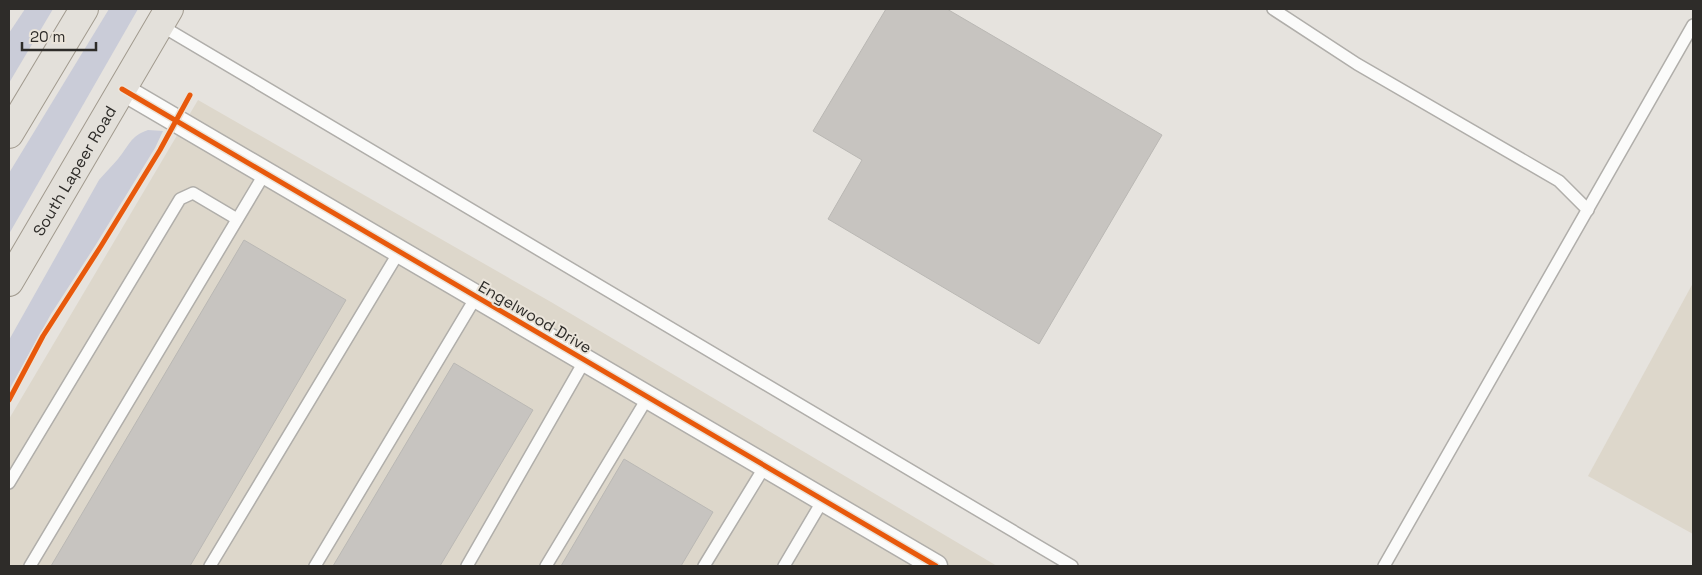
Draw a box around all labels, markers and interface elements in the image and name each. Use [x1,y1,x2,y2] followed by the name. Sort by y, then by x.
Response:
[22,20,96,52] scale bar
[30,27,65,46] text: 20 m
[28,102,121,240] street label: South Lapeer Road
[474,276,596,358] street label: Engelwood Drive

